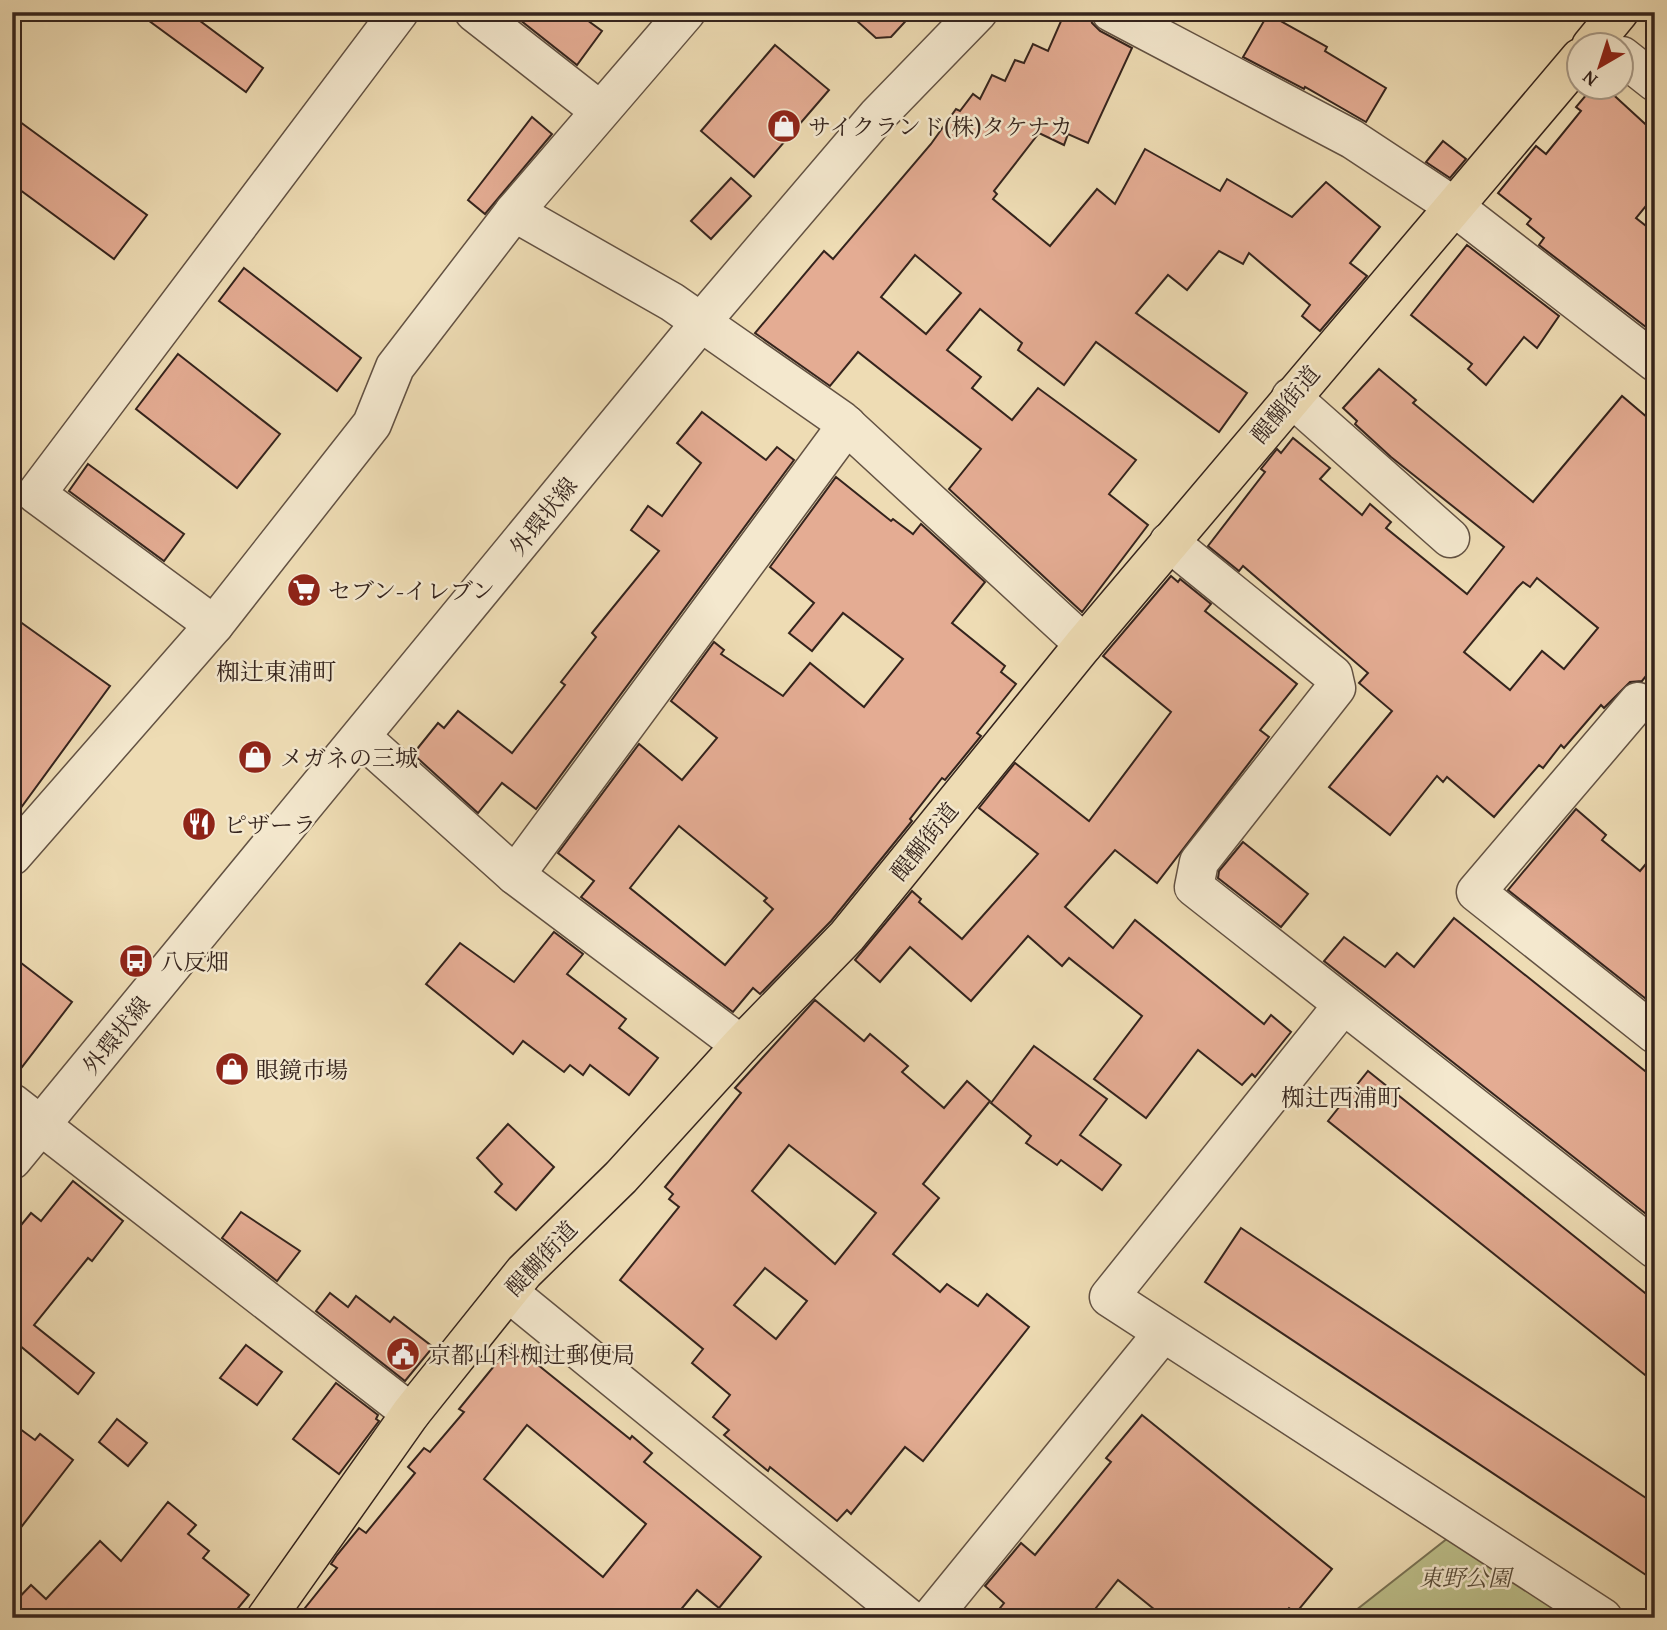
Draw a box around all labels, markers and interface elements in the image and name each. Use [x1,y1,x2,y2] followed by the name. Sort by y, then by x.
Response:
[1566,32,1636,102] north arrow
[1575,64,1603,94] text: N
[765,107,803,145] shop icon: サイクランド(株)タケナカ
[808,110,1073,143] place label: サイクランド(株)タケナカ
[1243,358,1327,450] street label: 醍醐街道
[501,470,585,562] street label: 外環状線
[285,571,323,609] supermarket icon: セブン-イレブン
[328,574,495,607] place label: セブン-イレブン
[216,654,336,689] district label: 椥辻東浦町
[236,738,274,776] shop icon: メガネの三城
[280,741,418,774] place label: メガネの三城
[882,795,966,887] street label: 醍醐街道
[180,805,218,843] restaurant icon: ピザーラ
[224,808,316,841] place label: ピザーラ
[117,942,155,980] bus stop icon: 八反畑
[160,945,229,978] place label: 八反畑
[74,989,158,1081] street label: 外環状線
[213,1050,251,1088] shop icon: 眼鏡市場
[256,1053,348,1086] place label: 眼鏡市場
[1281,1080,1401,1115] district label: 椥辻西浦町
[498,1213,584,1303] street label: 醍醐街道
[384,1335,422,1373] public building icon: 京都山科椥辻郵便局
[428,1338,635,1371] place label: 京都山科椥辻郵便局
[1419,1561,1515,1594] park label: 東野公園

